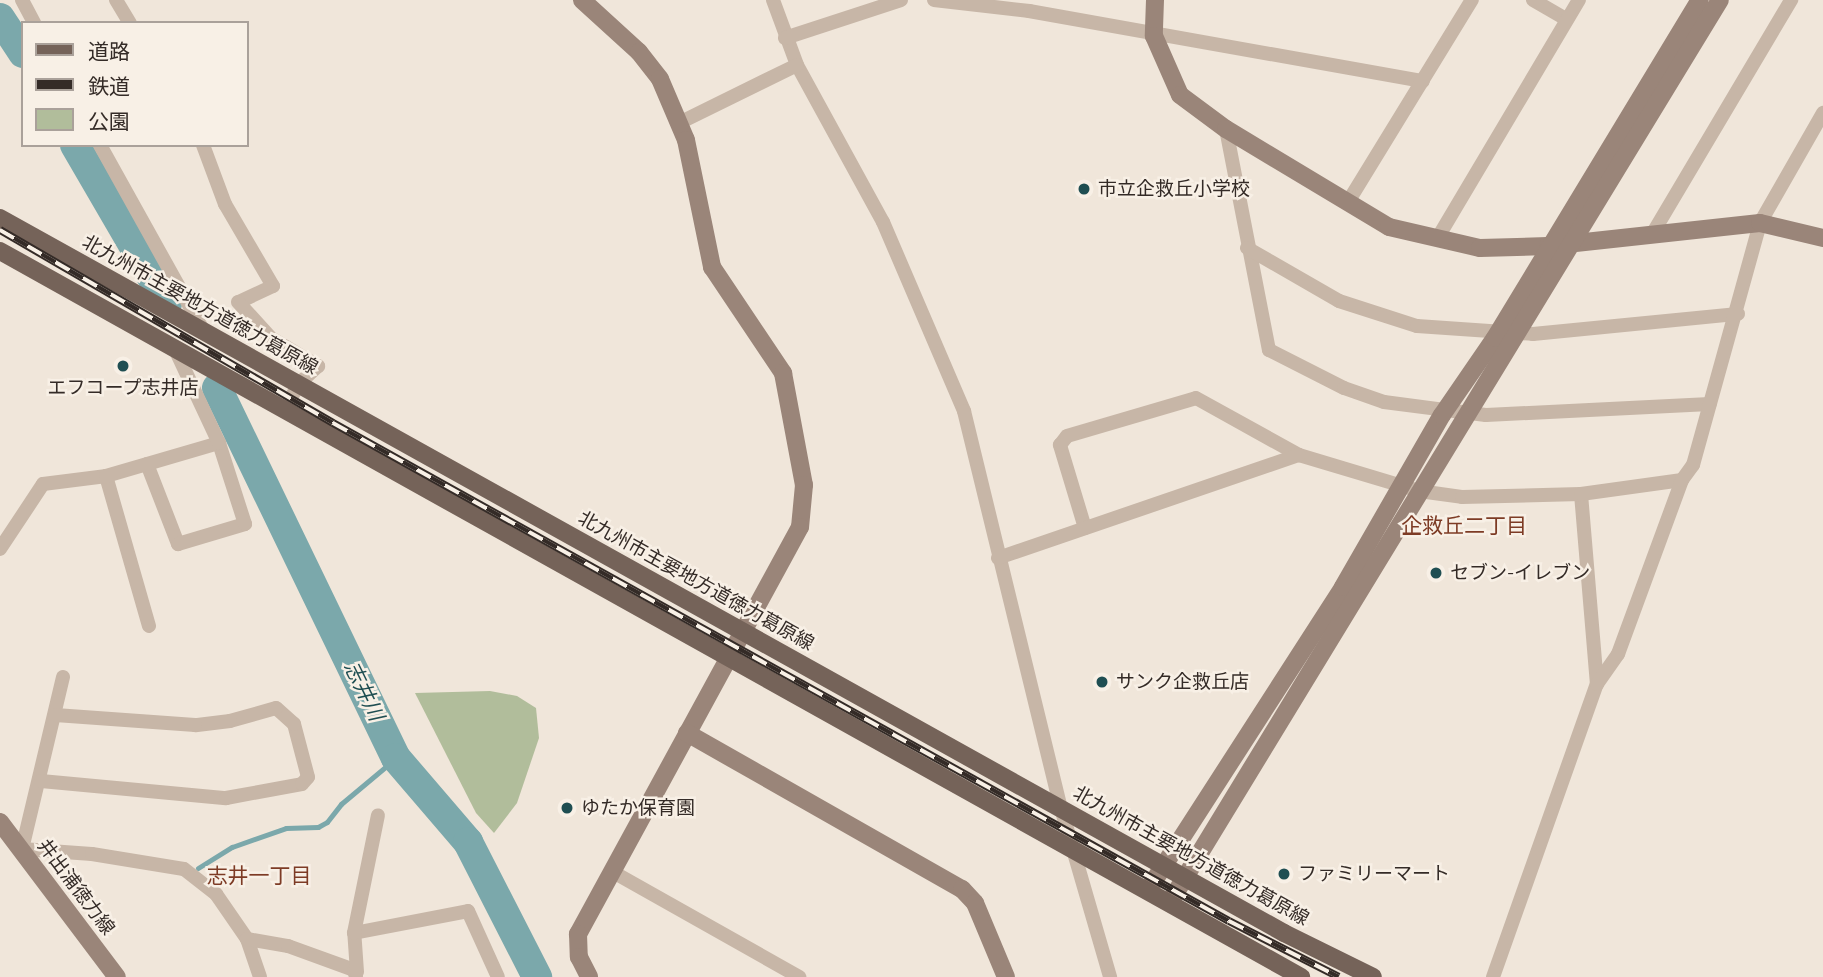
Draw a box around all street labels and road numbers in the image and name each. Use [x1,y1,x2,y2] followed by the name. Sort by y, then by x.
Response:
[78,231,322,379] street label: 北九州市主要地方道徳力葛原線
[574,507,818,655] street label: 北九州市主要地方道徳力葛原線
[1069,782,1313,930] street label: 北九州市主要地方道徳力葛原線
[33,835,119,939] street label: 井出浦徳力線

